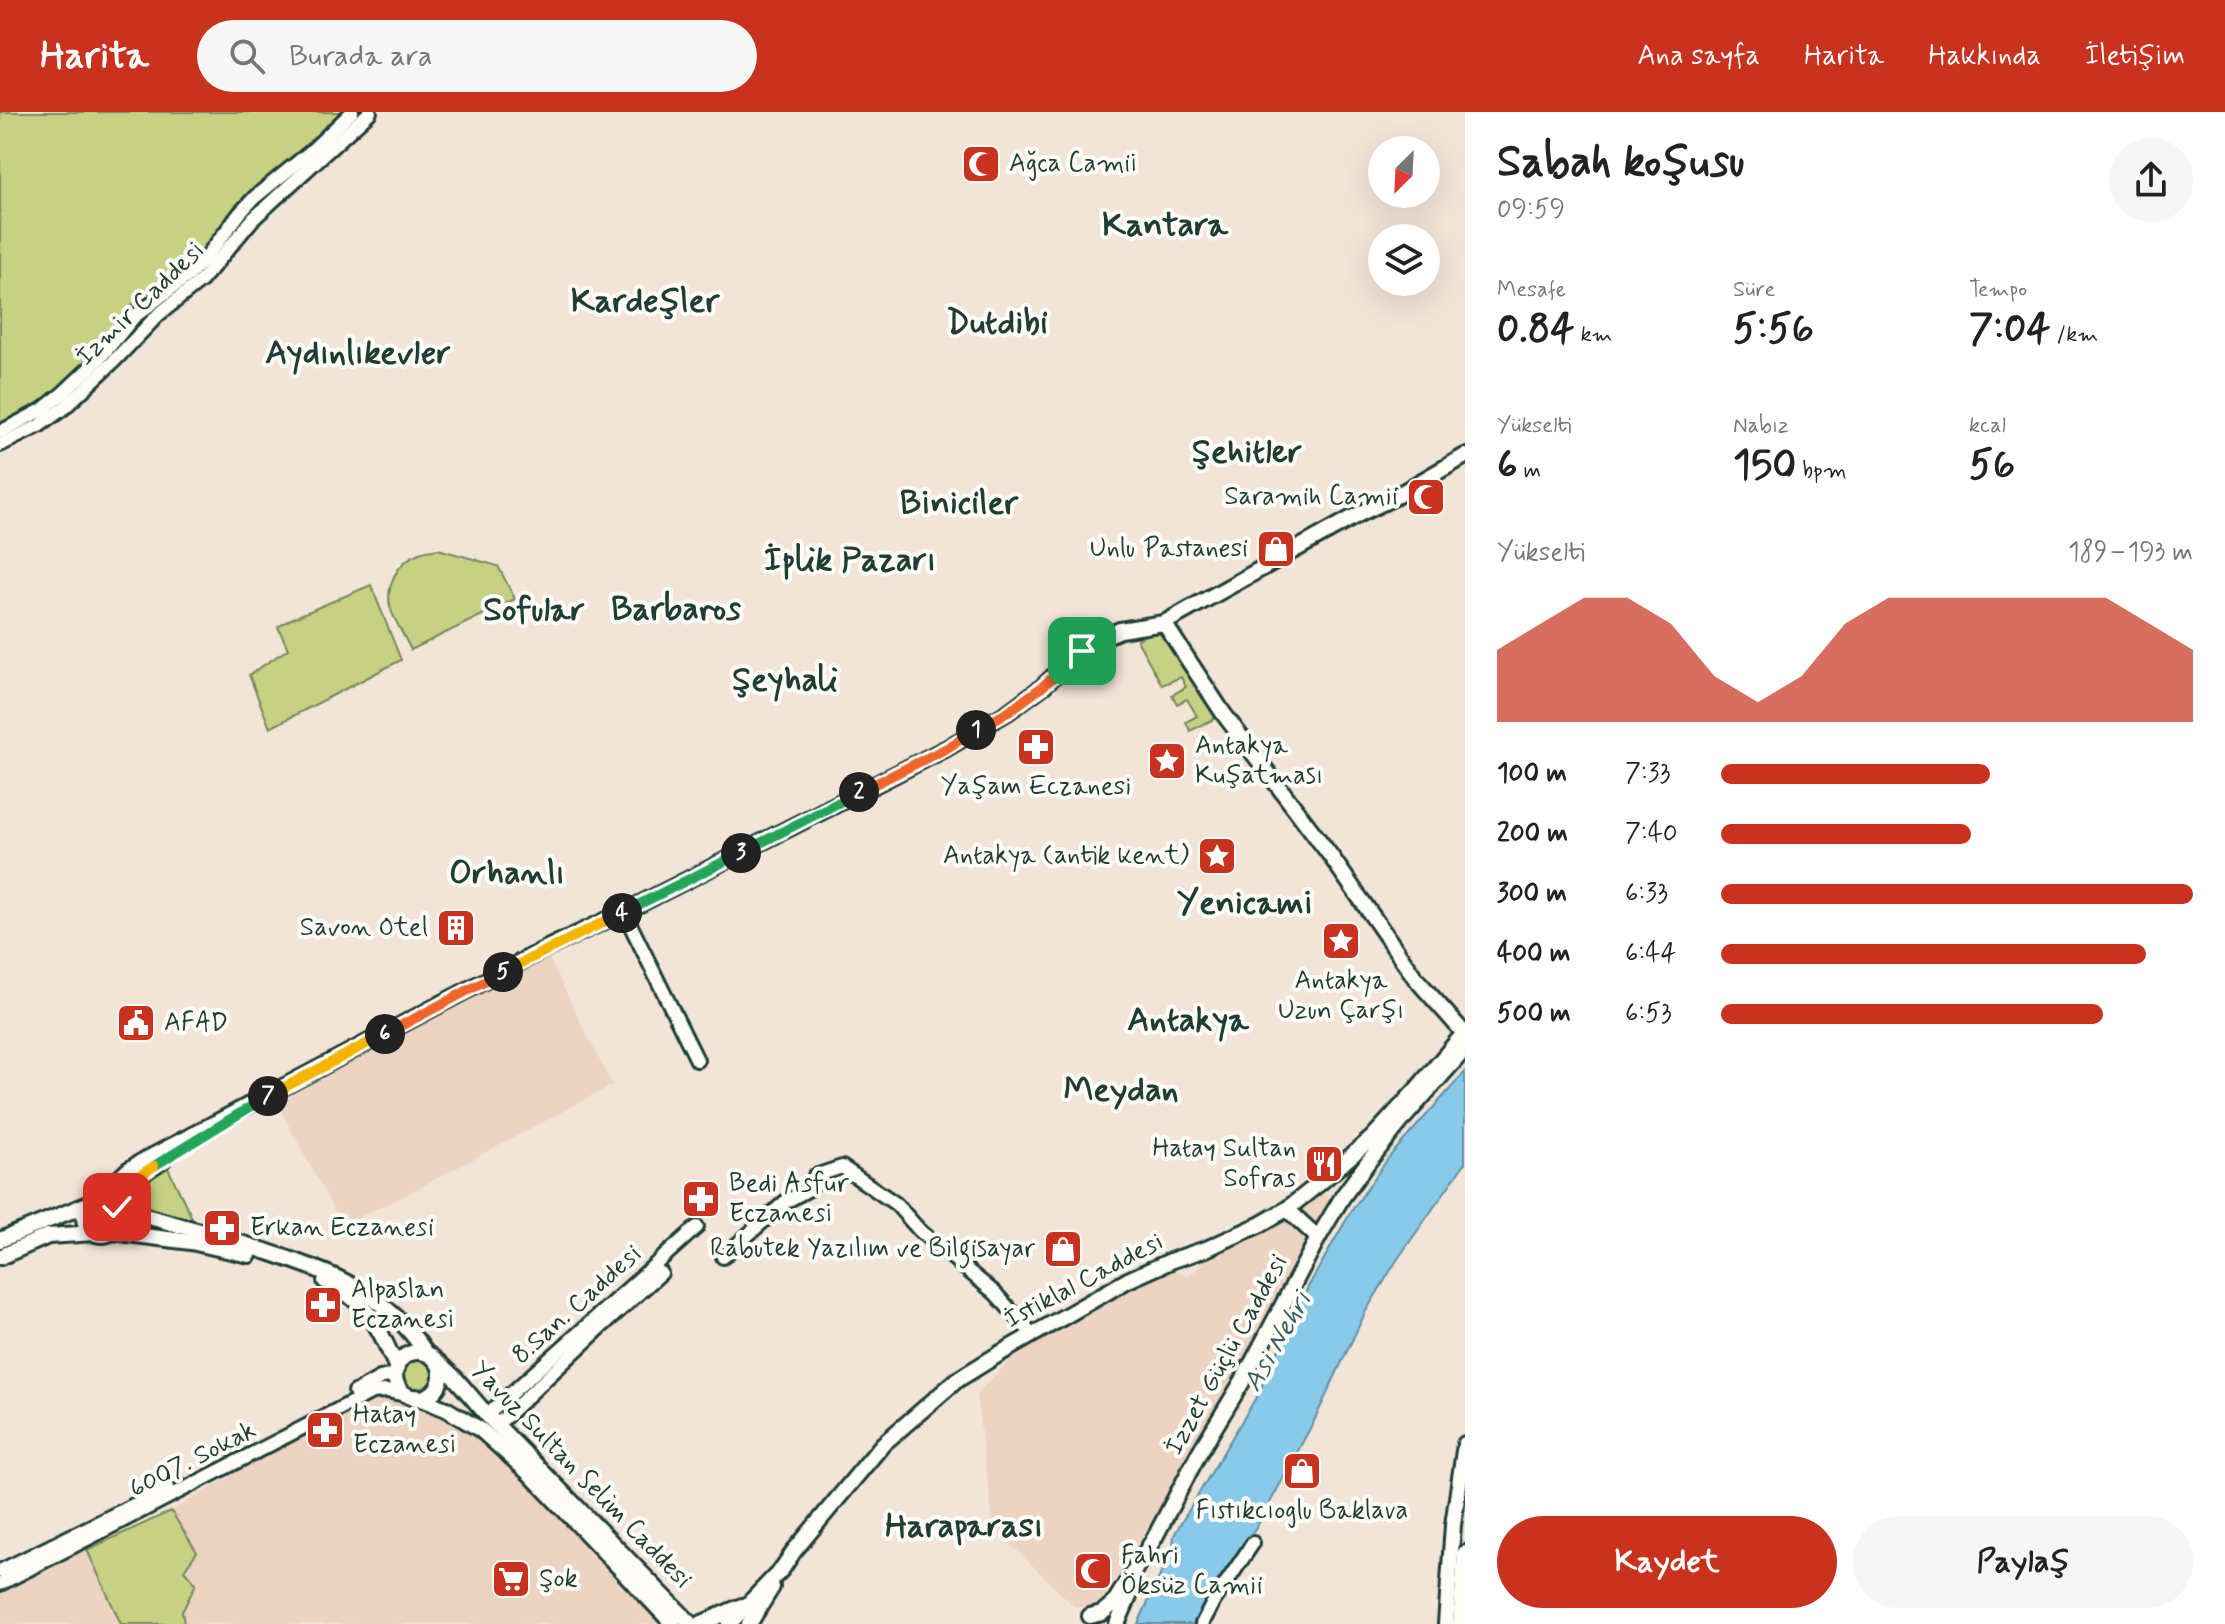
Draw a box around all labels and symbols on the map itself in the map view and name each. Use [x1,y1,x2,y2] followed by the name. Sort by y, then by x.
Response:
[1368,136,1440,208] north arrow
[960,143,1002,185] mosque icon: Ağca Camii
[1009,147,1137,181] place label: Ağca Camii
[1102,203,1230,248] district label: Kantara
[69,234,213,374] street label: İzmir Caddesi
[571,279,720,324] district label: Kardeşler
[946,301,1048,346] district label: Dutdibi
[265,331,451,376] district label: Aydınlıkevler
[1192,430,1302,475] district label: Şehitler
[1405,476,1447,518] mosque icon: Saramih Camii
[1224,480,1398,514] place label: Saramih Camii
[900,481,1019,526] district label: Biniciler
[1255,528,1297,570] shop icon: Unlu Pastanesi
[1090,532,1248,566] place label: Unlu Pastanesi
[764,538,936,583] district label: İplik Pazarı
[611,587,741,632] district label: Barbaros
[483,588,585,633] district label: Sofular
[1048,617,1116,685] pin
[732,658,838,703] district label: Şeyhali
[956,710,996,750] pin: 1
[1015,726,1057,768] pharmacy icon: Yaşam Eczanesi
[1195,729,1323,793] place label: Antakya Kuşatması
[1146,740,1188,782] place icon: Antakya Kuşatması
[941,770,1131,804] place label: Yaşam Eczanesi
[839,772,879,812] pin: 2
[721,833,761,873] pin: 3
[1196,835,1238,877] place icon: Antakya (antik kent)
[943,839,1189,873] place label: Antakya (antik kent)
[449,851,565,896] district label: Orhanlı
[1177,881,1313,926] district label: Yenicami
[602,893,642,933] pin: 4
[435,907,477,949] building icon: Savon Otel
[300,911,428,945] place label: Savon Otel
[1320,920,1362,962] place icon: Antakya Uzun Çarşı
[483,952,523,992] pin: 5
[1278,964,1404,1028] place label: Antakya Uzun Çarşı
[1127,998,1250,1043] district label: Antakya
[115,1002,157,1044] public building icon: AFAD
[164,1006,228,1040] place label: AFAD
[365,1014,405,1054] pin: 6
[1063,1068,1179,1113] district label: Meydan
[248,1076,288,1116] pin: 7
[1153,1132,1296,1196] place label: Hatay Sultan Sofras
[1303,1143,1345,1185] restaurant icon: Hatay Sultan Sofras
[729,1167,850,1231] place label: Bedi Asfur Eczanesi
[83,1173,151,1241] pin
[680,1178,722,1220] pharmacy icon: Bedi Asfur Eczanesi
[201,1207,243,1249] pharmacy icon: Erkan Eczanesi
[250,1211,434,1245] place label: Erkan Eczanesi
[999,1225,1169,1337] street label: İstiklal Caddesi
[1042,1228,1084,1270] shop icon: Rabutek Yazılım ve Bilgisayar
[710,1232,1035,1269] place label: Rabutek Yazılım ve Bilgisayar
[505,1238,649,1372] street label: 8.San. Caddesi
[1158,1249,1296,1461] street label: İzzet Güçlü Caddesi
[351,1273,455,1337] place label: Alpaslan Eczanesi
[1235,1283,1323,1399] water label: Asi Nehri
[302,1284,344,1326] pharmacy icon: Alpaslan Eczanesi
[463,1354,699,1596] street label: Yavuz Sultan Selim Caddesi
[353,1398,457,1462] place label: Hatay Eczanesi
[304,1409,346,1451] pharmacy icon: Hatay Eczanesi
[124,1414,262,1506] street label: 6007. Sokak
[1281,1450,1323,1492] shop icon: Fıstıkcıoglu Baklava
[1196,1494,1408,1528] place label: Fıstıkcıoglu Baklava
[885,1504,1043,1549] district label: Haraparası
[1121,1539,1263,1603] place label: Fahri Öksüz Camii
[1072,1550,1114,1592] mosque icon: Fahri Öksüz Camii
[490,1558,532,1600] supermarket icon: Şok
[539,1562,578,1596] place label: Şok

